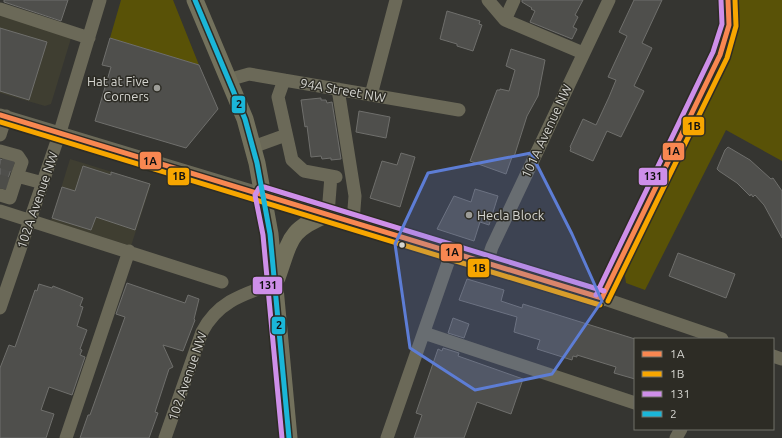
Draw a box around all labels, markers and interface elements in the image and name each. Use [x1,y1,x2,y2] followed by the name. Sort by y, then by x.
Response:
[87,74,149,103] place label: Hat at Five Corners
[299,76,387,104] street label: 94A Street NW
[518,82,574,180] street label: 101A Avenue NW
[152,83,162,93] marker: Hat at Five Corners
[231,95,246,114] line badge: 2
[236,98,242,110] text: 2
[682,116,705,136] line badge: 1B
[687,120,701,132] text: 1B
[662,142,685,161] line badge: 1A
[666,145,680,157] text: 1A
[14,150,60,250] street label: 102A Avenue NW
[139,151,162,170] line badge: 1A
[143,155,157,167] text: 1A
[167,167,190,186] line badge: 1B
[638,167,668,186] line badge: 131
[172,170,186,182] text: 1B
[644,170,662,182] text: 131
[477,208,545,222] place label: Hecla Block
[464,210,474,220] marker: Hecla Block
[397,240,407,250] unlabelled marker
[440,243,463,262] line badge: 1A
[445,246,459,258] text: 1A
[467,258,490,278] line badge: 1B
[472,262,486,274] text: 1B
[252,276,283,295] line badge: 131
[259,279,277,291] text: 131
[271,316,286,335] line badge: 2
[276,319,282,331] text: 2
[165,330,209,422] street label: 102 Avenue NW
[634,338,774,430] legend
[670,347,685,360] text: 1A
[670,367,684,380] text: 1B
[670,387,690,400] text: 131
[670,407,677,420] text: 2

